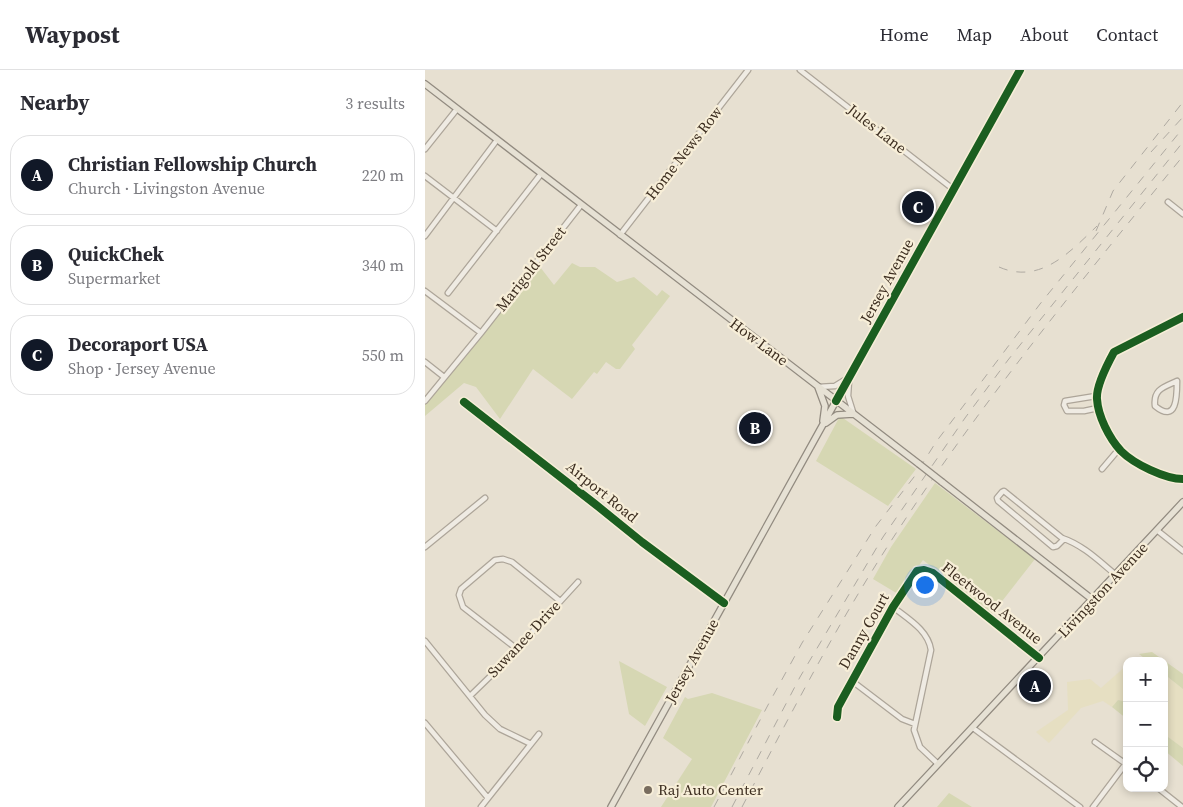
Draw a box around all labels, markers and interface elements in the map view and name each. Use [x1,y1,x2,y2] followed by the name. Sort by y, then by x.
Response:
[25,18,120,51] text: Waypost
[880,22,929,47] text: Home
[957,22,992,47] text: Map
[1020,22,1068,47] text: About
[1096,22,1158,47] text: Contact
[20,88,90,117] text: Nearby
[345,92,405,114] text: 3 results
[843,98,911,158] street label: Jules Lane
[640,101,727,204] street label: Home News Row
[68,151,317,177] text: Christian Fellowship Church
[32,164,42,186] text: A
[362,164,404,186] text: 220 m
[68,177,265,199] text: Church · Livingston Avenue
[902,188,934,226] pin: C
[491,222,571,316] street label: Marigold Street
[854,234,919,328] street label: Jersey Avenue
[68,241,164,267] text: QuickChek
[32,254,42,276] text: B
[362,254,404,276] text: 340 m
[68,267,160,289] text: Supermarket
[726,313,793,371] street label: How Lane
[68,331,208,357] text: Decoraport USA
[32,344,42,366] text: C
[362,344,404,366] text: 550 m
[68,357,216,379] text: Shop · Jersey Avenue
[739,409,771,447] pin: B
[562,456,643,527] street label: Airport Road
[1053,537,1153,642] street label: Livingston Avenue
[938,557,1047,649] street label: Fleetwood Avenue
[912,572,938,598] your location
[833,589,894,673] street label: Danny Court
[482,595,565,682] street label: Suwanee Drive
[659,614,724,708] street label: Jersey Avenue
[1123,657,1168,792] map controls
[1123,657,1168,702] button: +
[1019,667,1051,705] pin: A
[1123,702,1168,747] button: −
[1123,747,1168,792] button: locate
[658,779,764,800] place label: Raj Auto Center
[642,784,654,796] marker: Raj Auto Center

